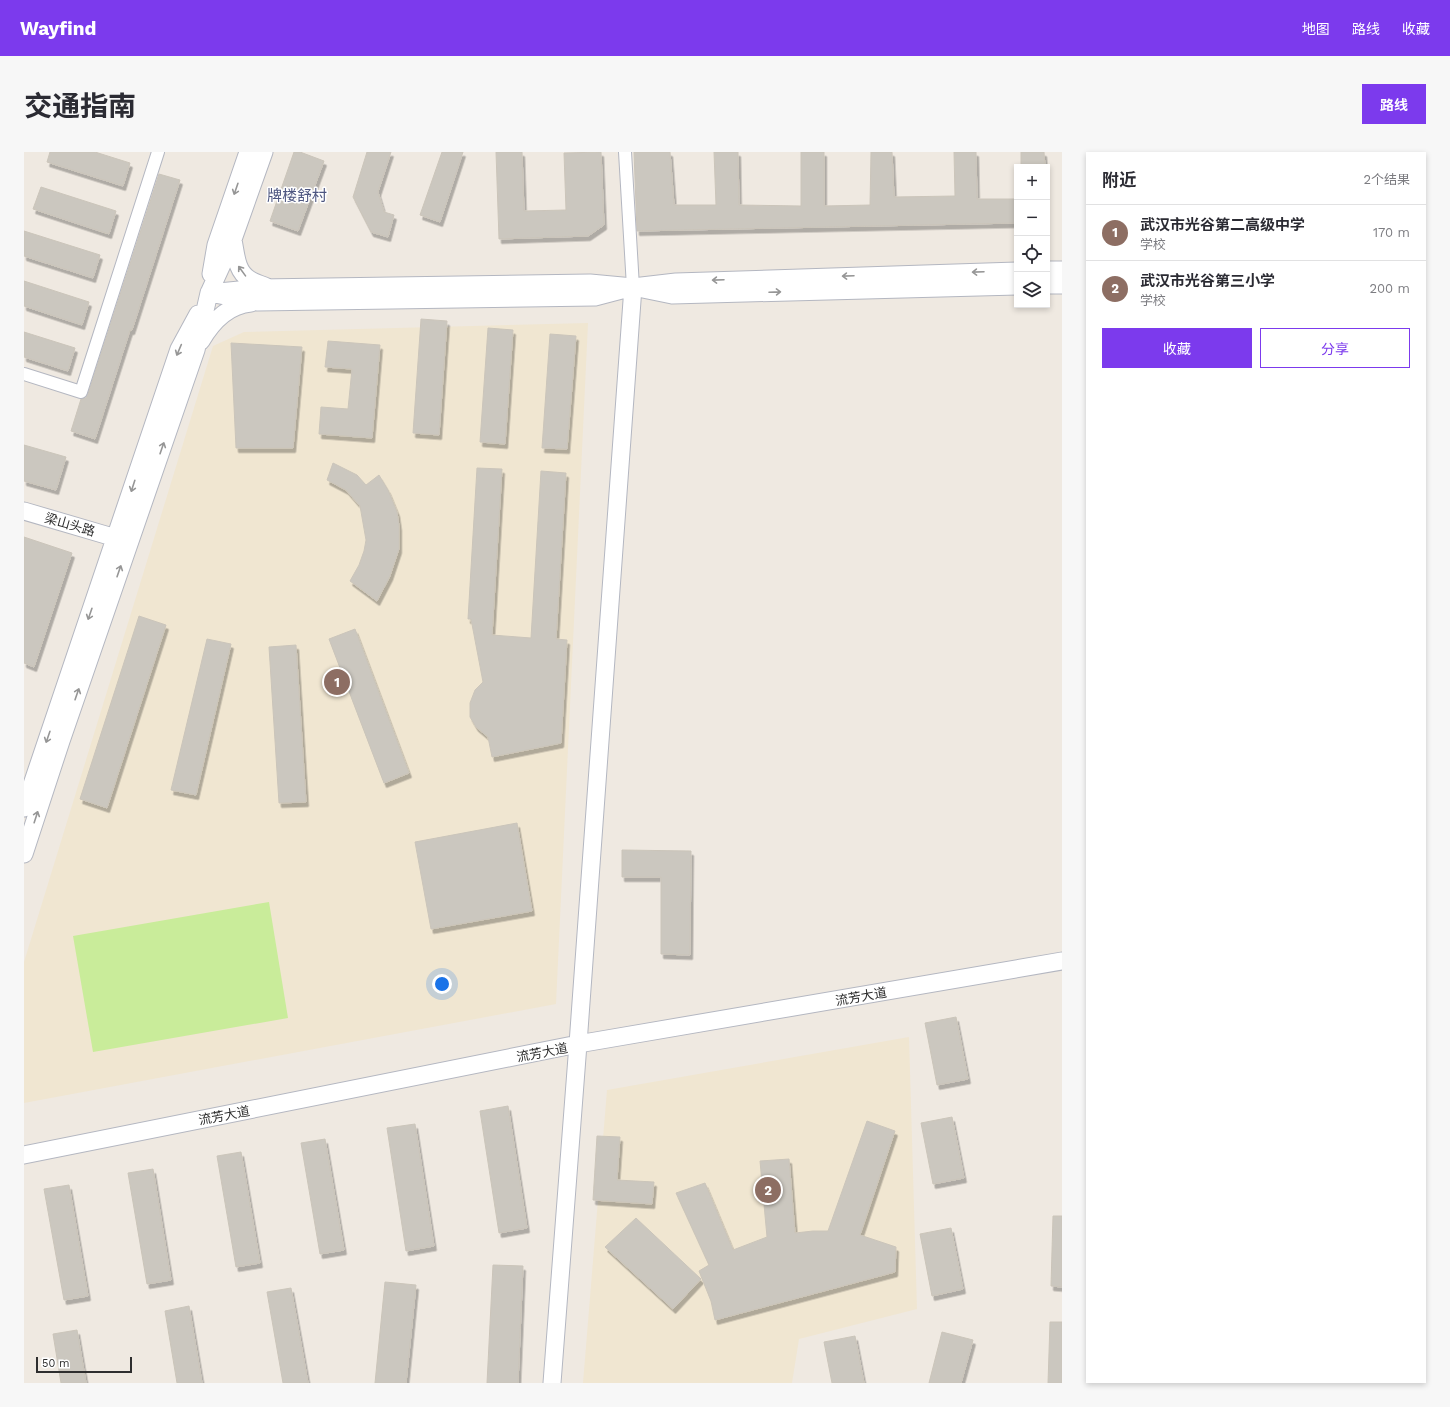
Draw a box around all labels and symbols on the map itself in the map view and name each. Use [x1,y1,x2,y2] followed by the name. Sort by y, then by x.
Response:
[231,183,239,195] one-way arrow
[267,187,327,205] district label: 牌楼舒村
[238,266,247,277] one-way arrow
[972,268,985,276] one-way arrow
[842,272,855,280] one-way arrow
[712,277,725,284] one-way arrow
[768,288,781,295] one-way arrow
[175,343,183,355] one-way arrow
[158,442,166,454] one-way arrow
[129,480,136,493] one-way arrow
[43,510,97,539] street label: 梁山头路
[116,564,123,577] one-way arrow
[85,608,93,620] one-way arrow
[324,667,350,697] pin: 1
[74,687,81,700] one-way arrow
[43,731,51,743] one-way arrow
[33,811,40,824] one-way arrow
[432,974,452,994] your location
[834,985,888,1008] street label: 流芳大道
[515,1040,569,1065] street label: 流芳大道
[197,1103,251,1128] street label: 流芳大道
[755,1175,781,1205] pin: 2
[36,1355,132,1374] scale bar

